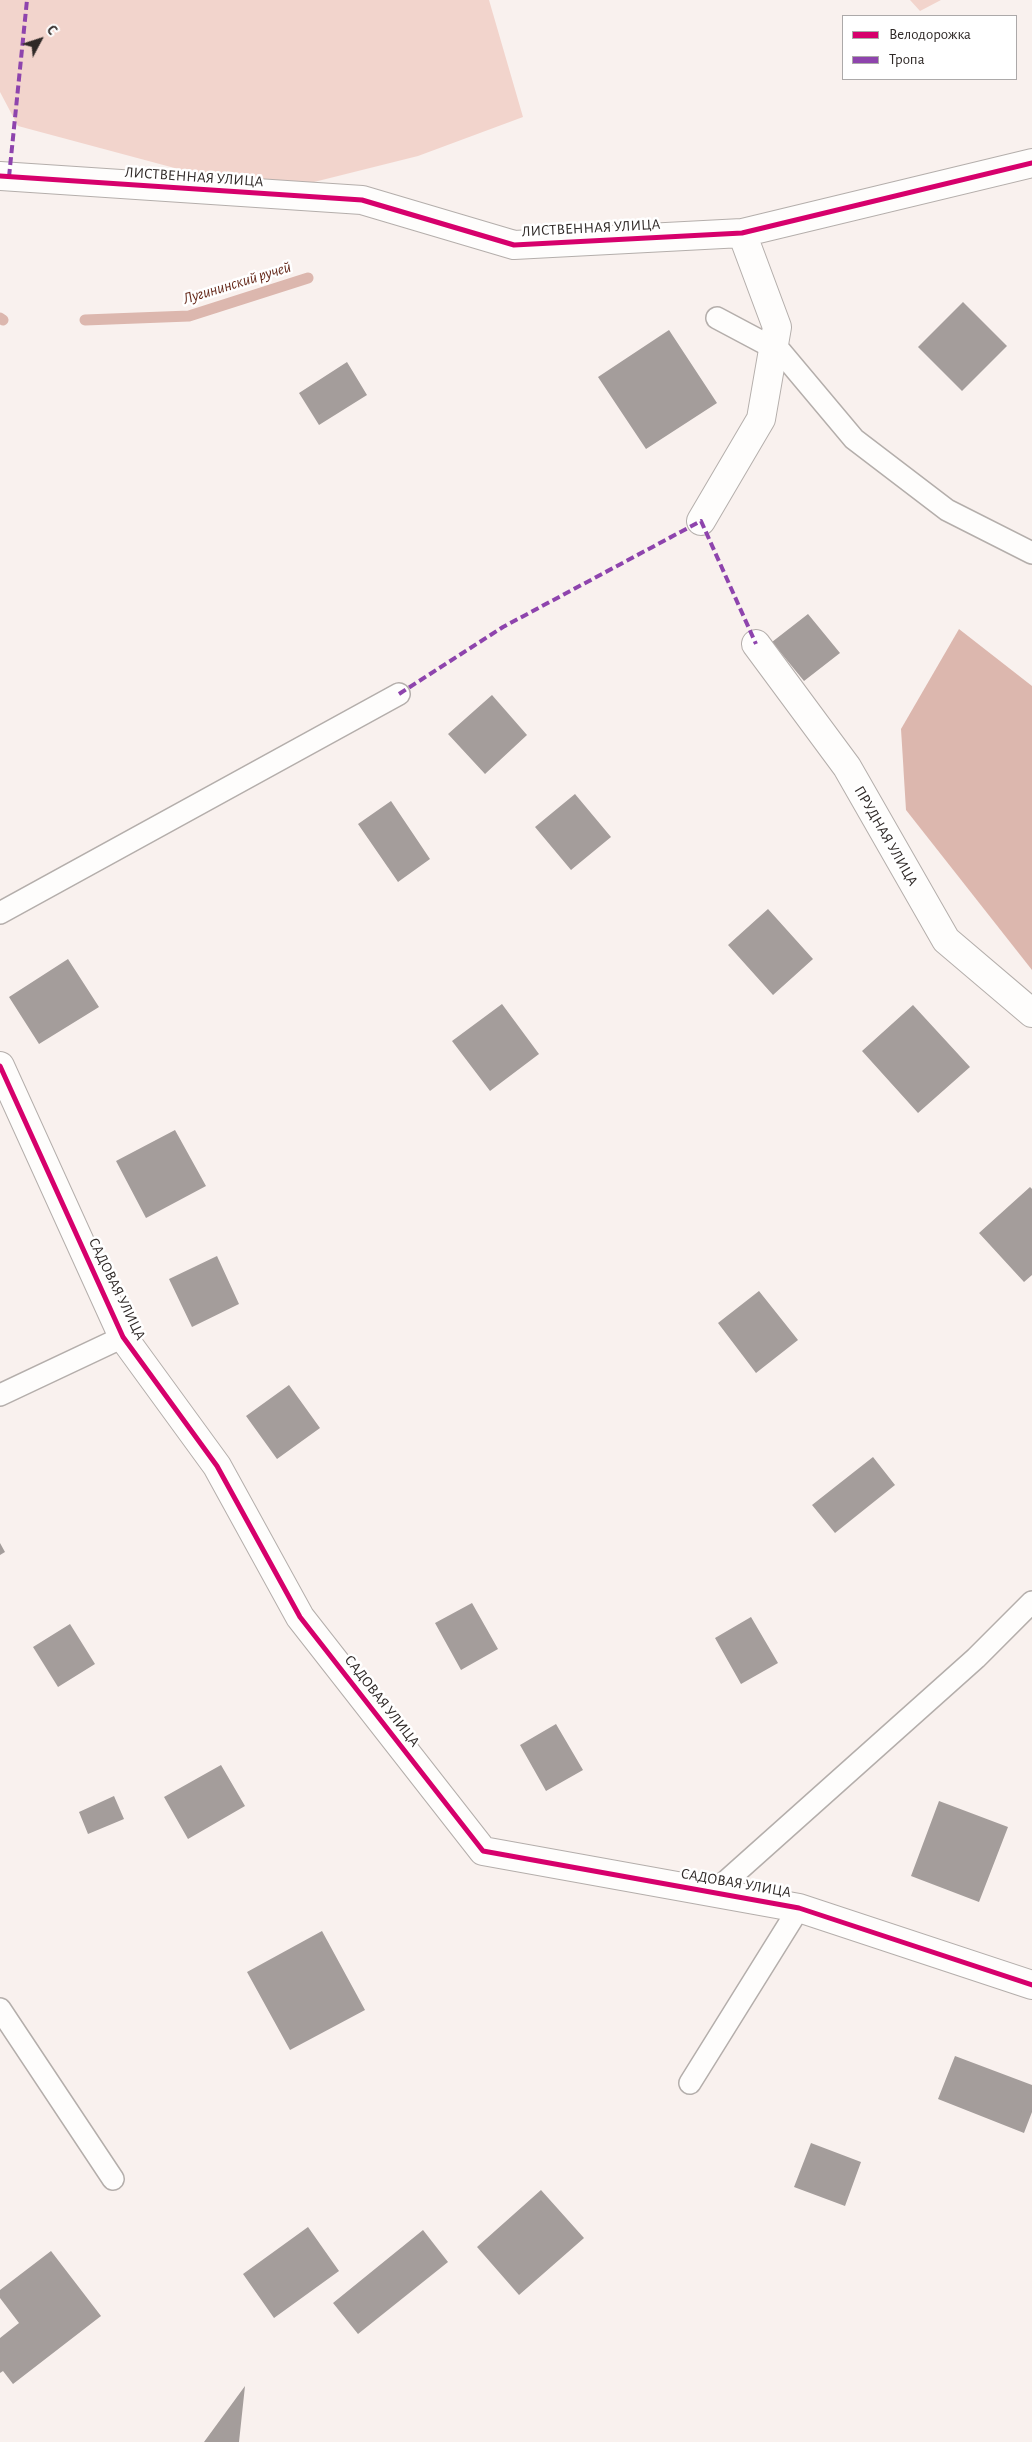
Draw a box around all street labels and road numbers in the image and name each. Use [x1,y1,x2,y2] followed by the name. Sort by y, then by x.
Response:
[124,163,264,191] street label: ЛИСТВЕННАЯ УЛИЦА
[521,215,661,241] street label: ЛИСТВЕННАЯ УЛИЦА
[850,783,922,889] street label: ПРУДНАЯ УЛИЦА
[84,1235,150,1343] street label: САДОВАЯ УЛИЦА
[341,1651,423,1751] street label: САДОВАЯ УЛИЦА
[679,1864,793,1902] street label: САДОВАЯ УЛИЦА

